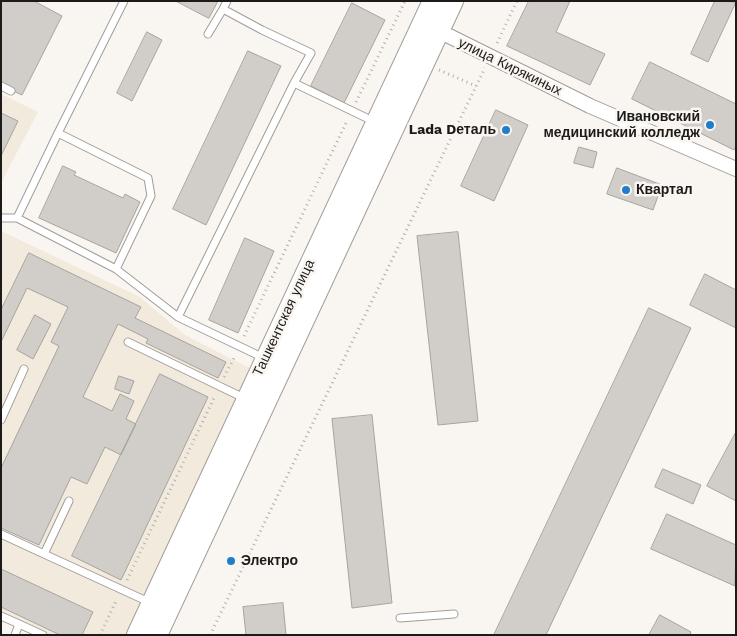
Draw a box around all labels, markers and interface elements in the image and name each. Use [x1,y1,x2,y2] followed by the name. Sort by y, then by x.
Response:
[455,35,565,99] street label: улица Кирякиных
[543,109,700,142] place label: Ивановский медицинский колледж
[704,119,716,131] marker: Ивановский медицинский колледж
[409,122,496,138] place label: Lada Dеталь
[500,124,512,136] marker: Lada Dеталь
[636,182,693,198] place label: Квартал
[620,184,632,196] marker: Квартал
[250,257,318,379] street label: Ташкентская улица
[241,553,298,569] place label: Электро
[225,555,237,567] marker: Электро

